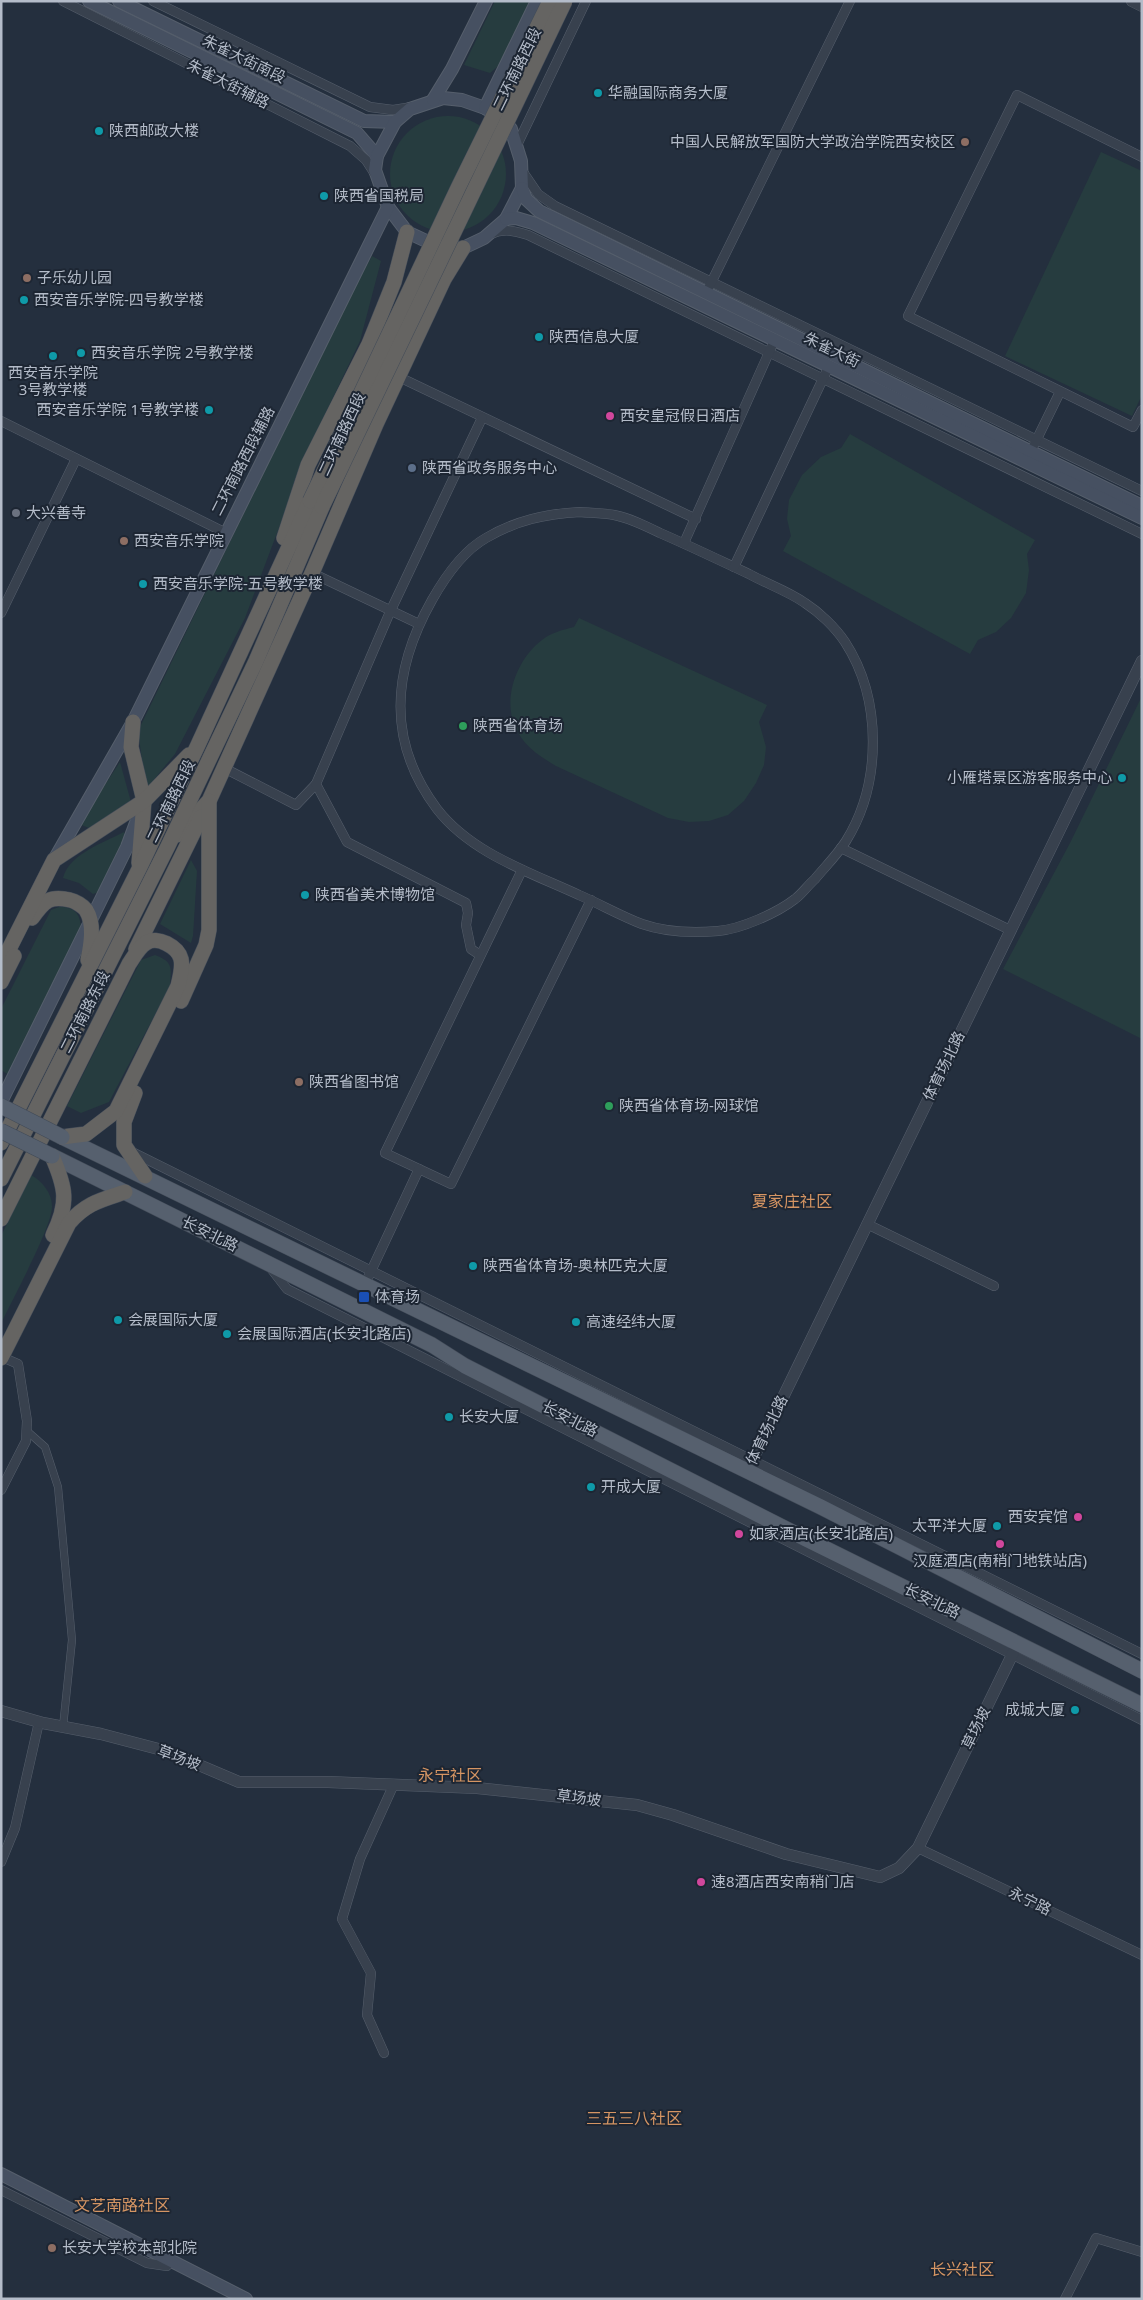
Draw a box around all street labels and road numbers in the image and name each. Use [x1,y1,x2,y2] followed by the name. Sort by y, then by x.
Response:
[487,24,545,113] street label: 二环南路西段
[200,29,289,87] street label: 朱雀大街南段
[184,54,273,112] street label: 朱雀大街辅路
[801,327,864,371] street label: 朱雀大街
[313,389,369,479] street label: 二环南路西段
[206,403,278,519] street label: 二环南路西段辅路
[141,756,199,845] street label: 二环南路西段
[55,967,113,1056] street label: 二环南路东段
[918,1027,969,1104] street label: 体育场北路
[179,1211,242,1255] street label: 长安北路
[741,1391,792,1468] street label: 体育场北路
[539,1396,602,1441] street label: 长安北路
[901,1578,964,1622] street label: 长安北路
[956,1703,994,1752] street label: 草场坡
[155,1740,204,1774] street label: 草场坡
[556,1784,603,1810] street label: 草场坡
[1006,1881,1055,1919] street label: 永宁路

